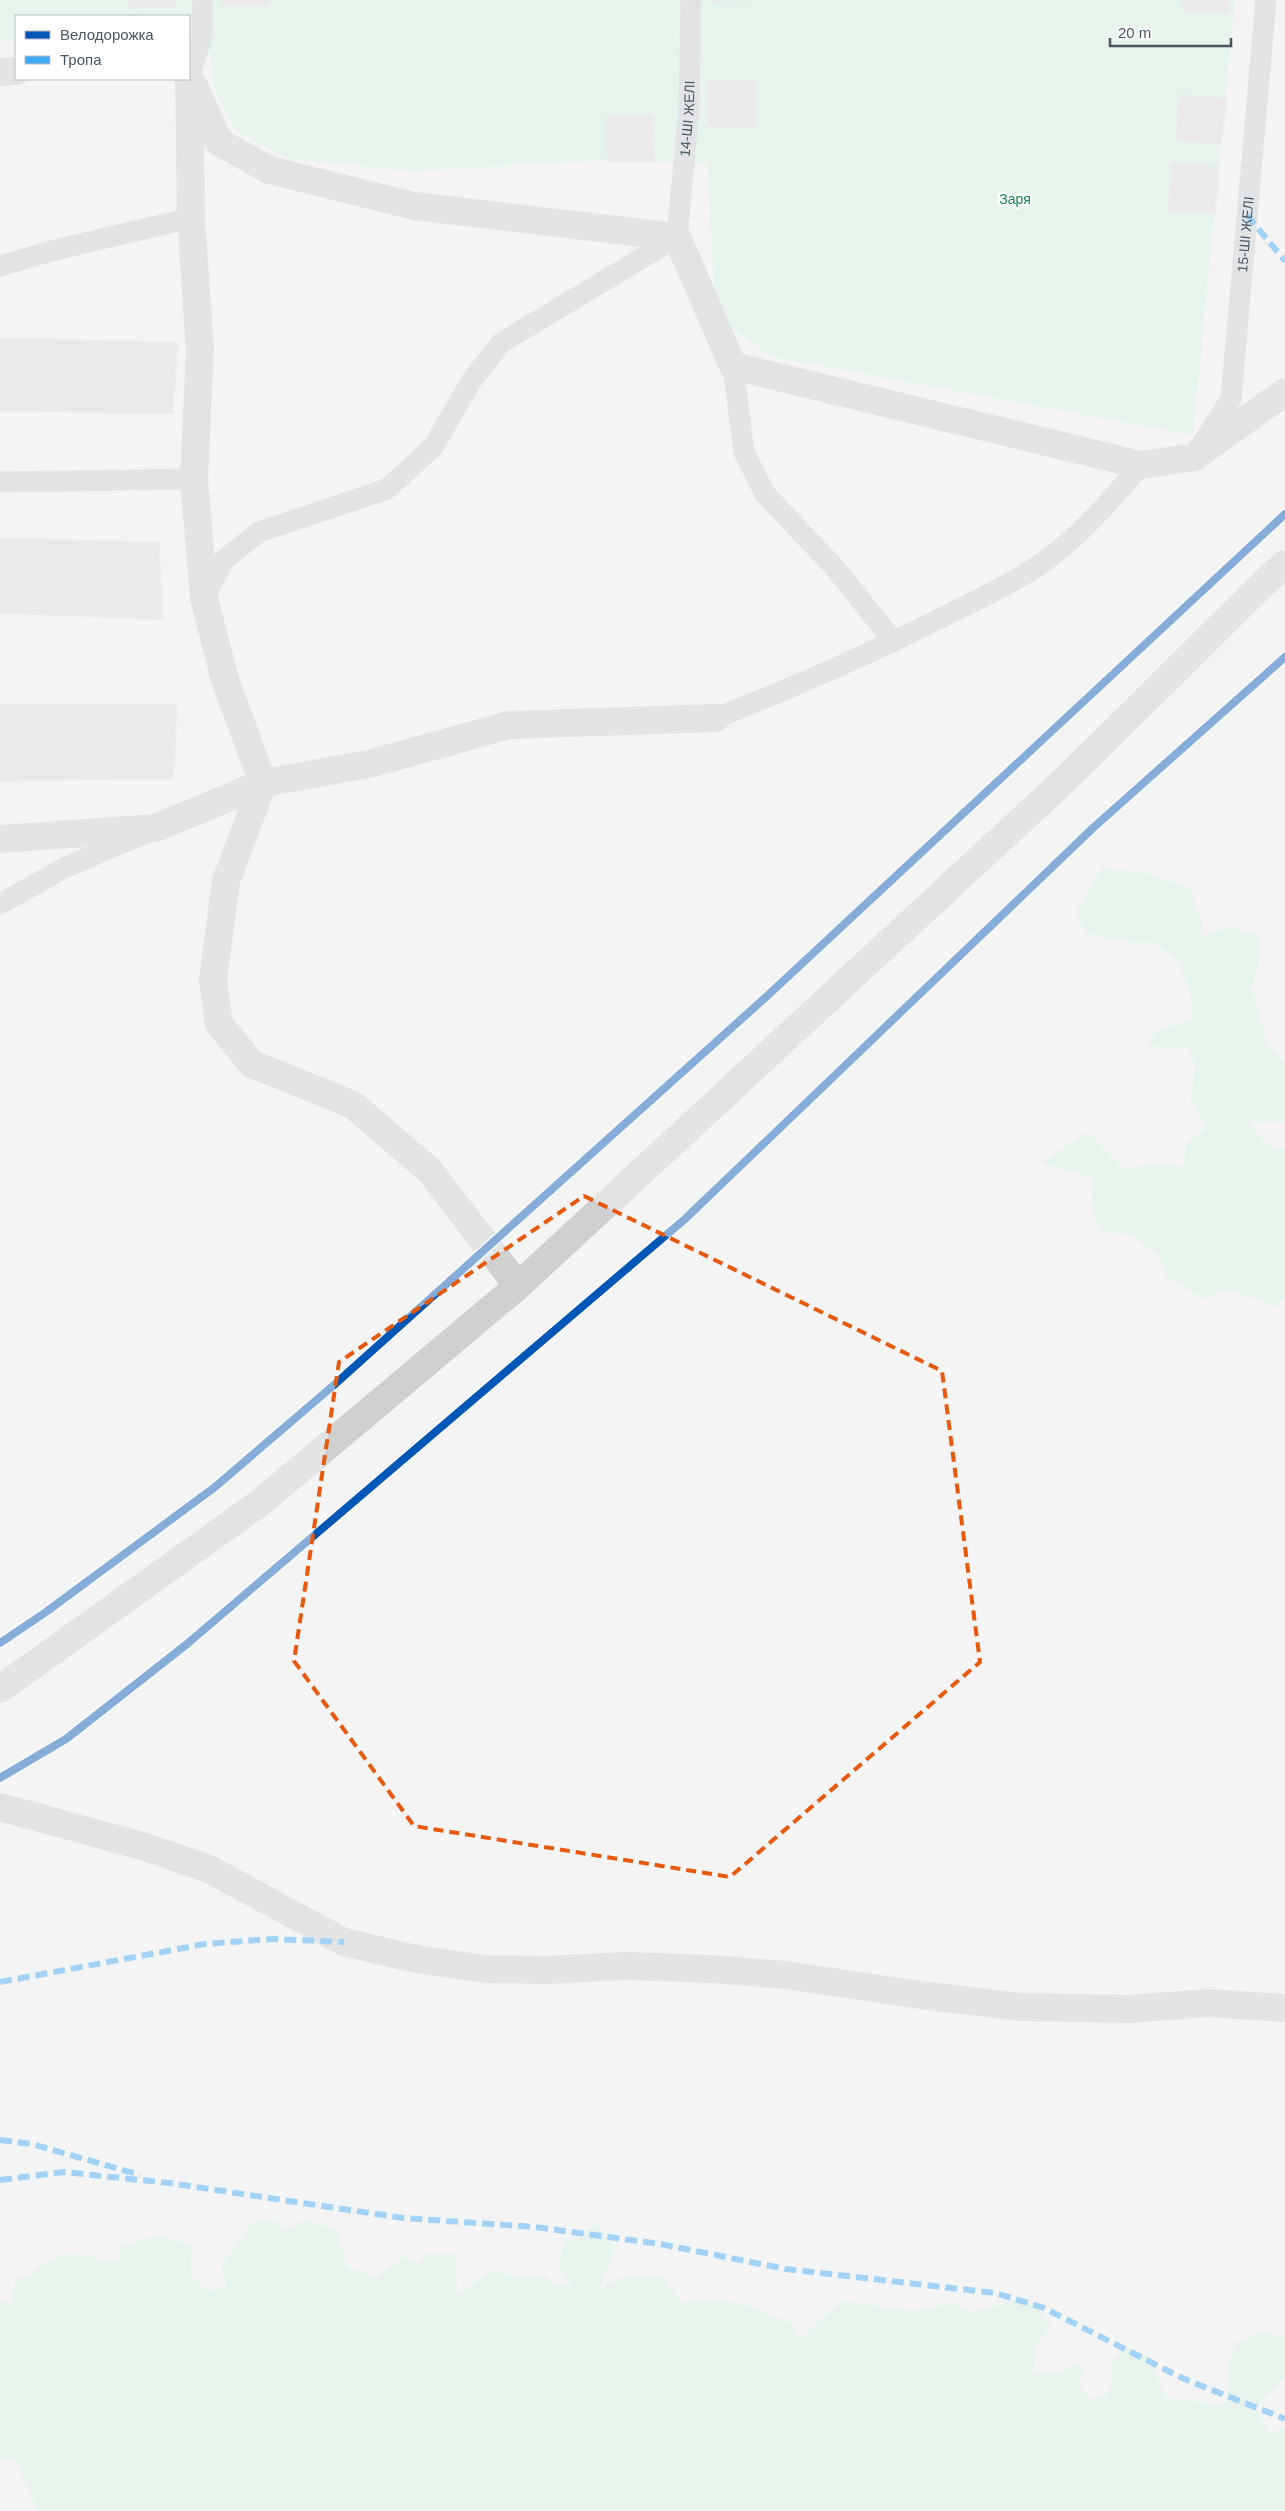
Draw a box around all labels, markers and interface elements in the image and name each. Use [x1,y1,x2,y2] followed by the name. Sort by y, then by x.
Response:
[15,15,190,80] legend
[1110,15,1231,47] scale bar
[1118,24,1151,41] text: 20 m
[60,26,154,43] text: Велодорожка
[60,51,102,68] text: Тропа
[676,80,697,157] street label: 14-ШІ ЖЕЛІ
[999,191,1031,207] park label: Заря
[1234,196,1257,273] street label: 15-ШІ ЖЕЛІ

